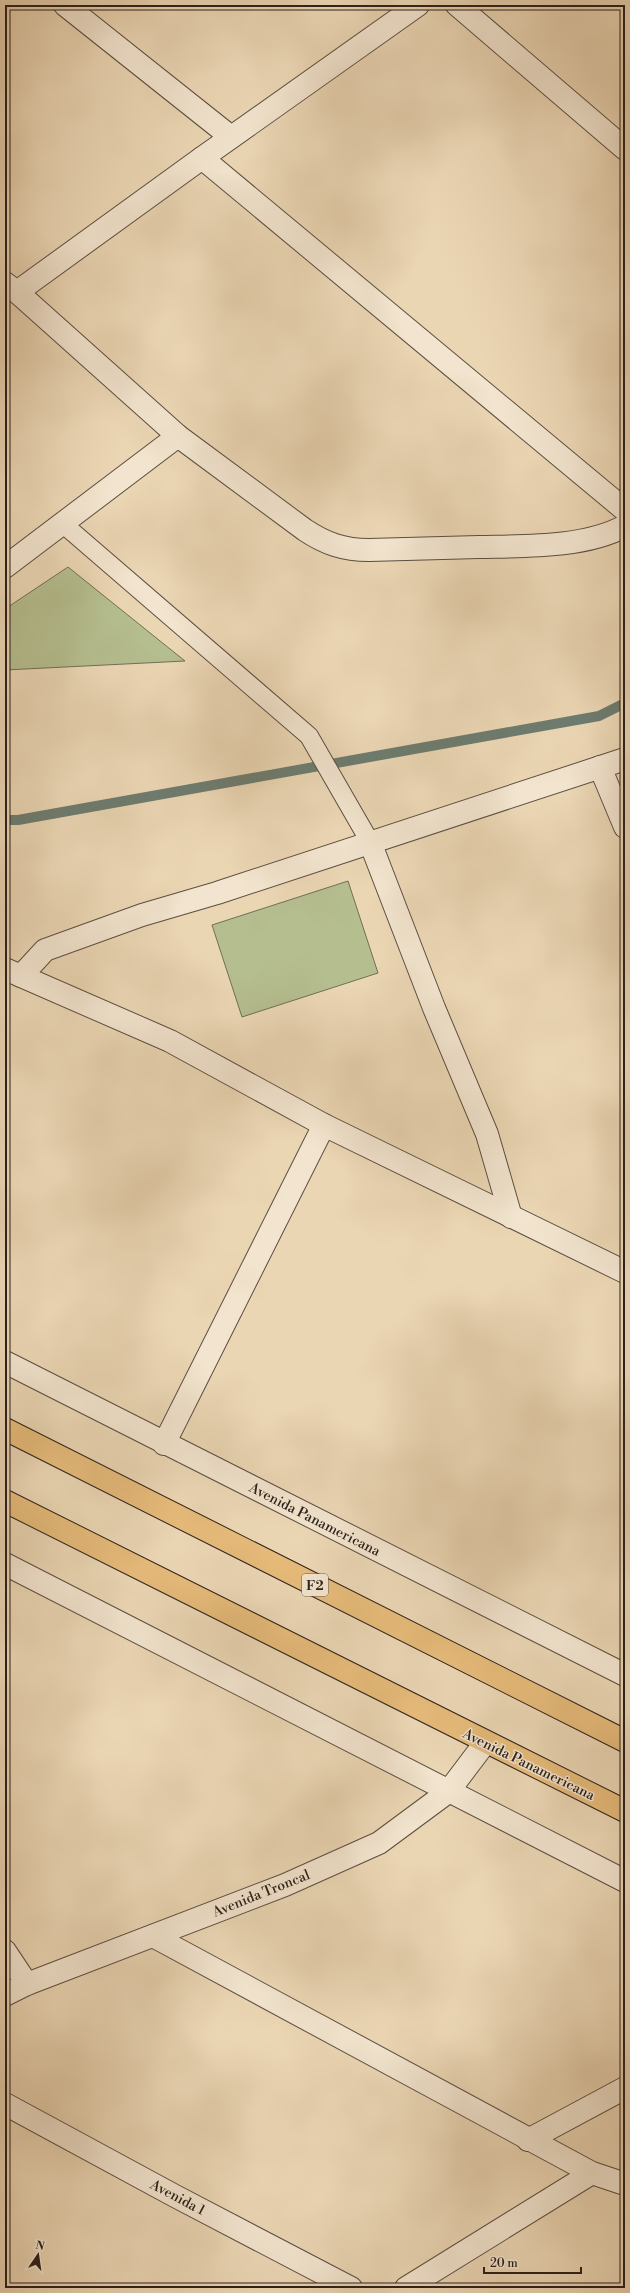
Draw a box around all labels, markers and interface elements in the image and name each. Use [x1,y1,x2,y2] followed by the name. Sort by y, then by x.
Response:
[245,1479,384,1561] street label: Avenida Panamericana
[302,1574,328,1596] road number: F2
[459,1725,598,1805] street label: Avenida Panamericana
[209,1866,313,1922] street label: Avenida Troncal
[146,2175,208,2220] street label: Avenida 1
[18,2235,58,2275] north arrow
[34,2238,46,2254] text: N
[484,2249,581,2275] scale bar
[490,2256,518,2271] text: 20 m

